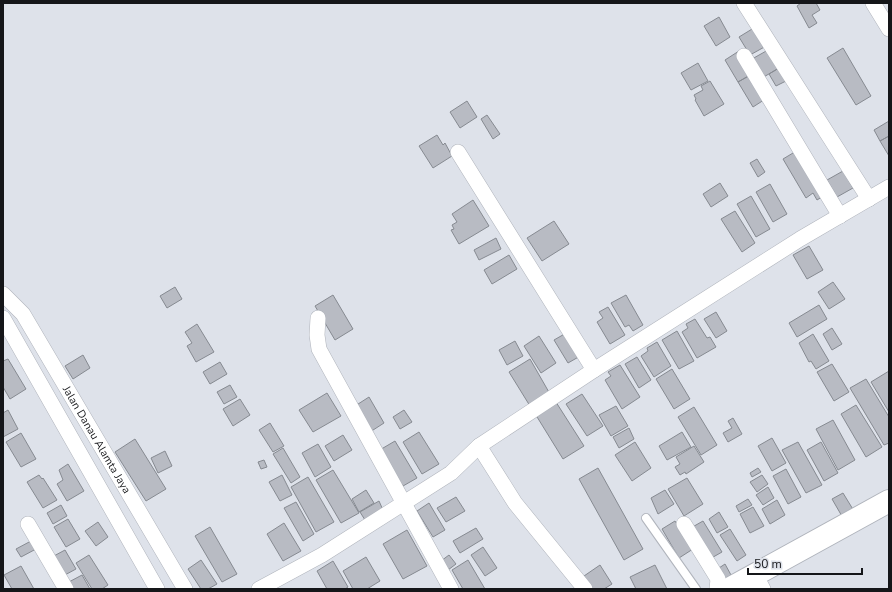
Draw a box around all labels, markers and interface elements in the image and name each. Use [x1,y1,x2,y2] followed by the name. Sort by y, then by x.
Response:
[58,382,134,497] street label: Jalan Danau Alamta Jaya
[748,550,862,576] scale bar
[754,556,782,572] text: 50 m

